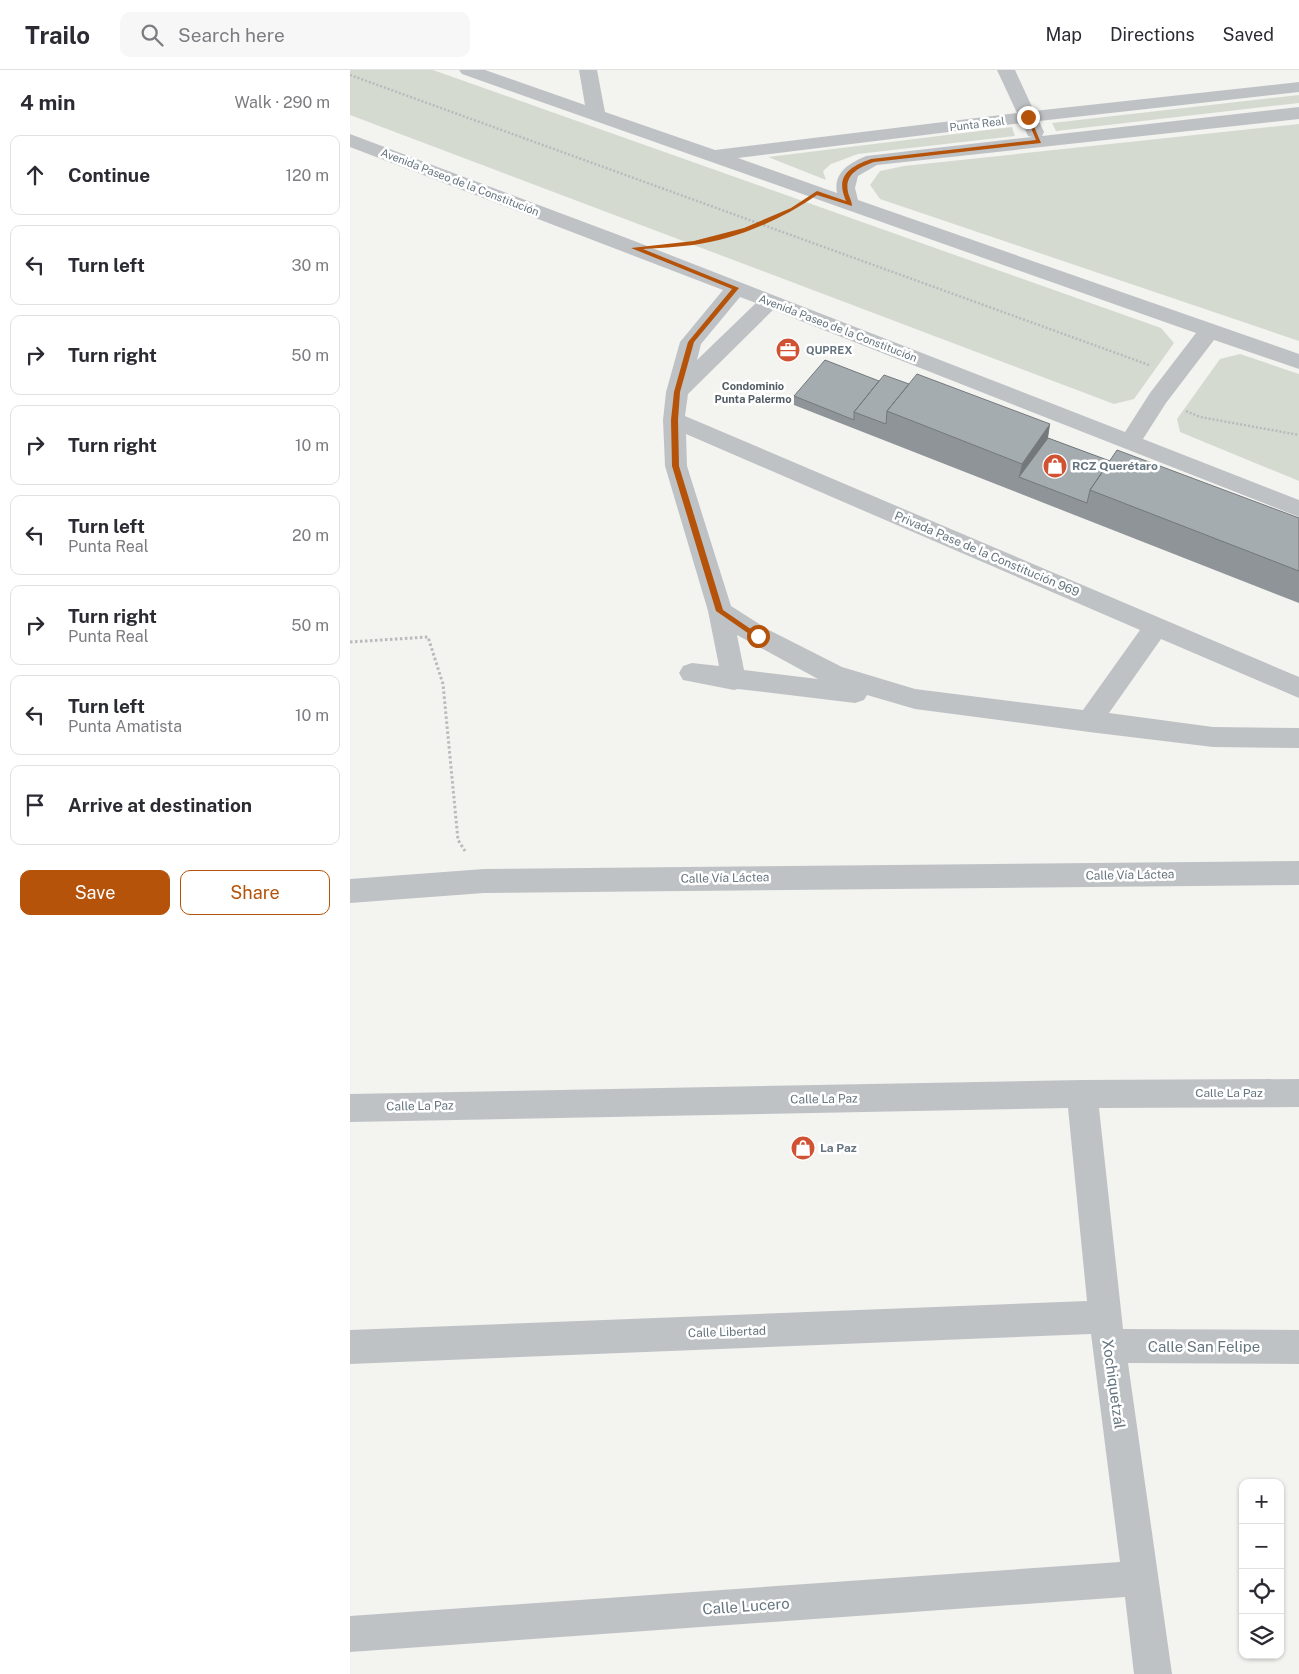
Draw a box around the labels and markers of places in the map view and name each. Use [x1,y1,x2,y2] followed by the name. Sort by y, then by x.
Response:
[775,337,801,363] office icon: QUPREX
[806,344,852,356] place label: QUPREX
[1042,453,1068,479] shop icon: RCZ Querétaro
[1072,459,1158,473] place label: RCZ Querétaro
[790,1135,816,1161] shop icon: La Paz
[820,1141,857,1155] place label: La Paz

